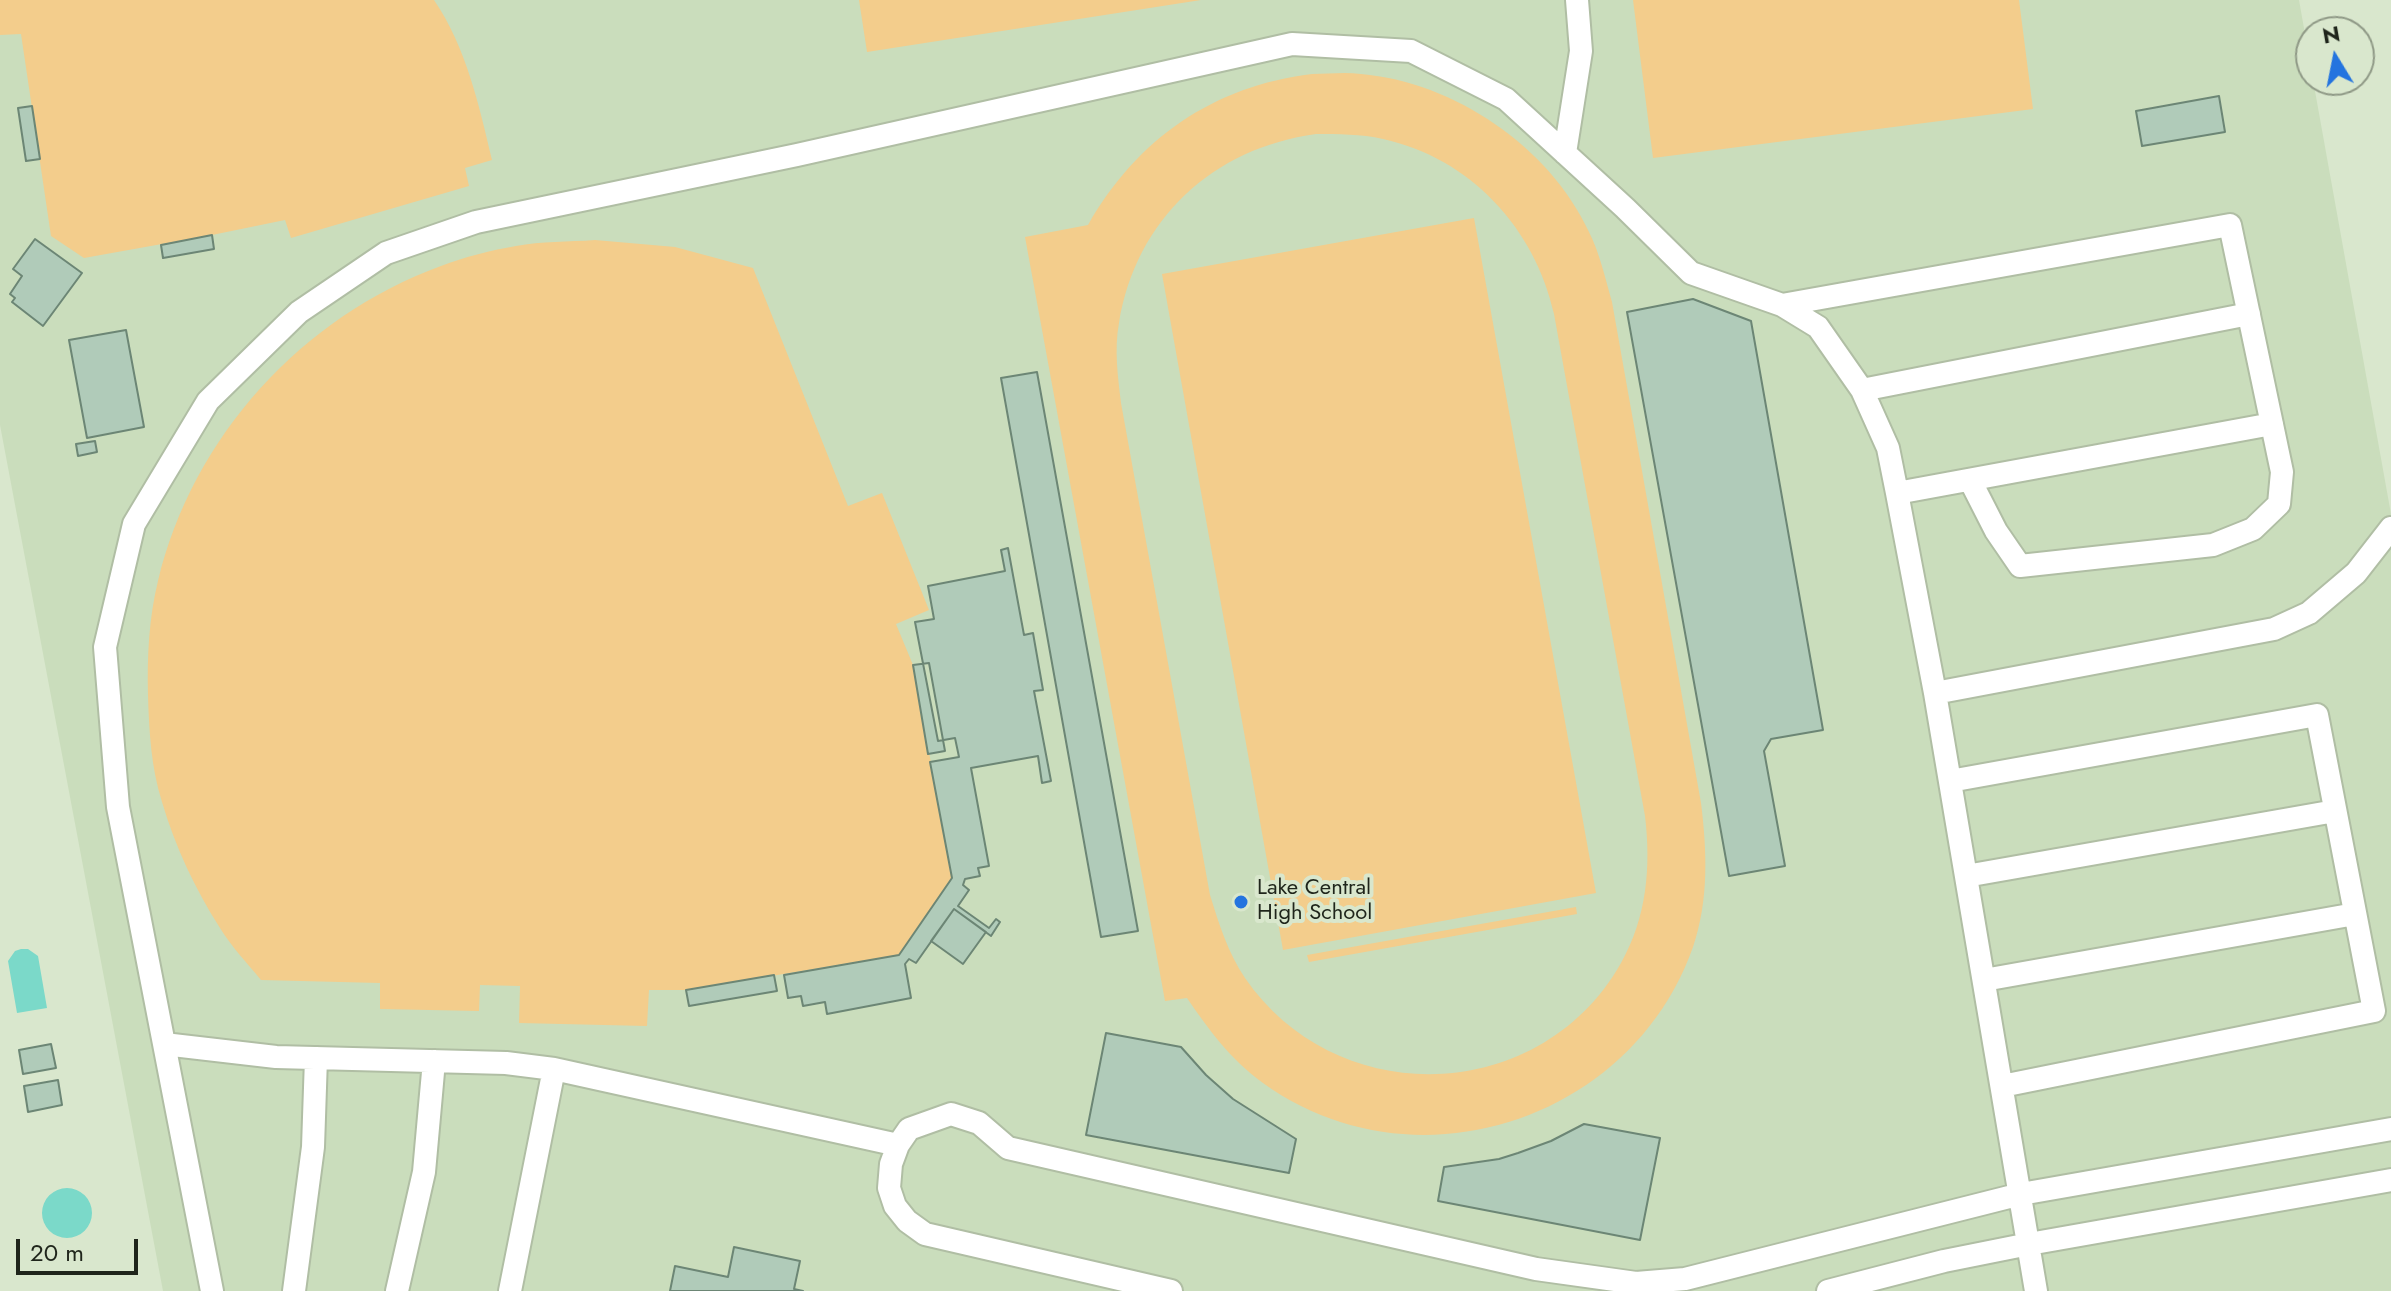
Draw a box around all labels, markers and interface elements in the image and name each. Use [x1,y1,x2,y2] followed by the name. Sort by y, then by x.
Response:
[2295,16,2375,96] north arrow
[2320,17,2343,52] text: N
[1257,876,1372,928] place label: Lake Central High School
[1232,893,1250,911] marker: Lake Central High School
[20,1223,142,1273] scale bar
[30,1235,84,1270] text: 20 m

